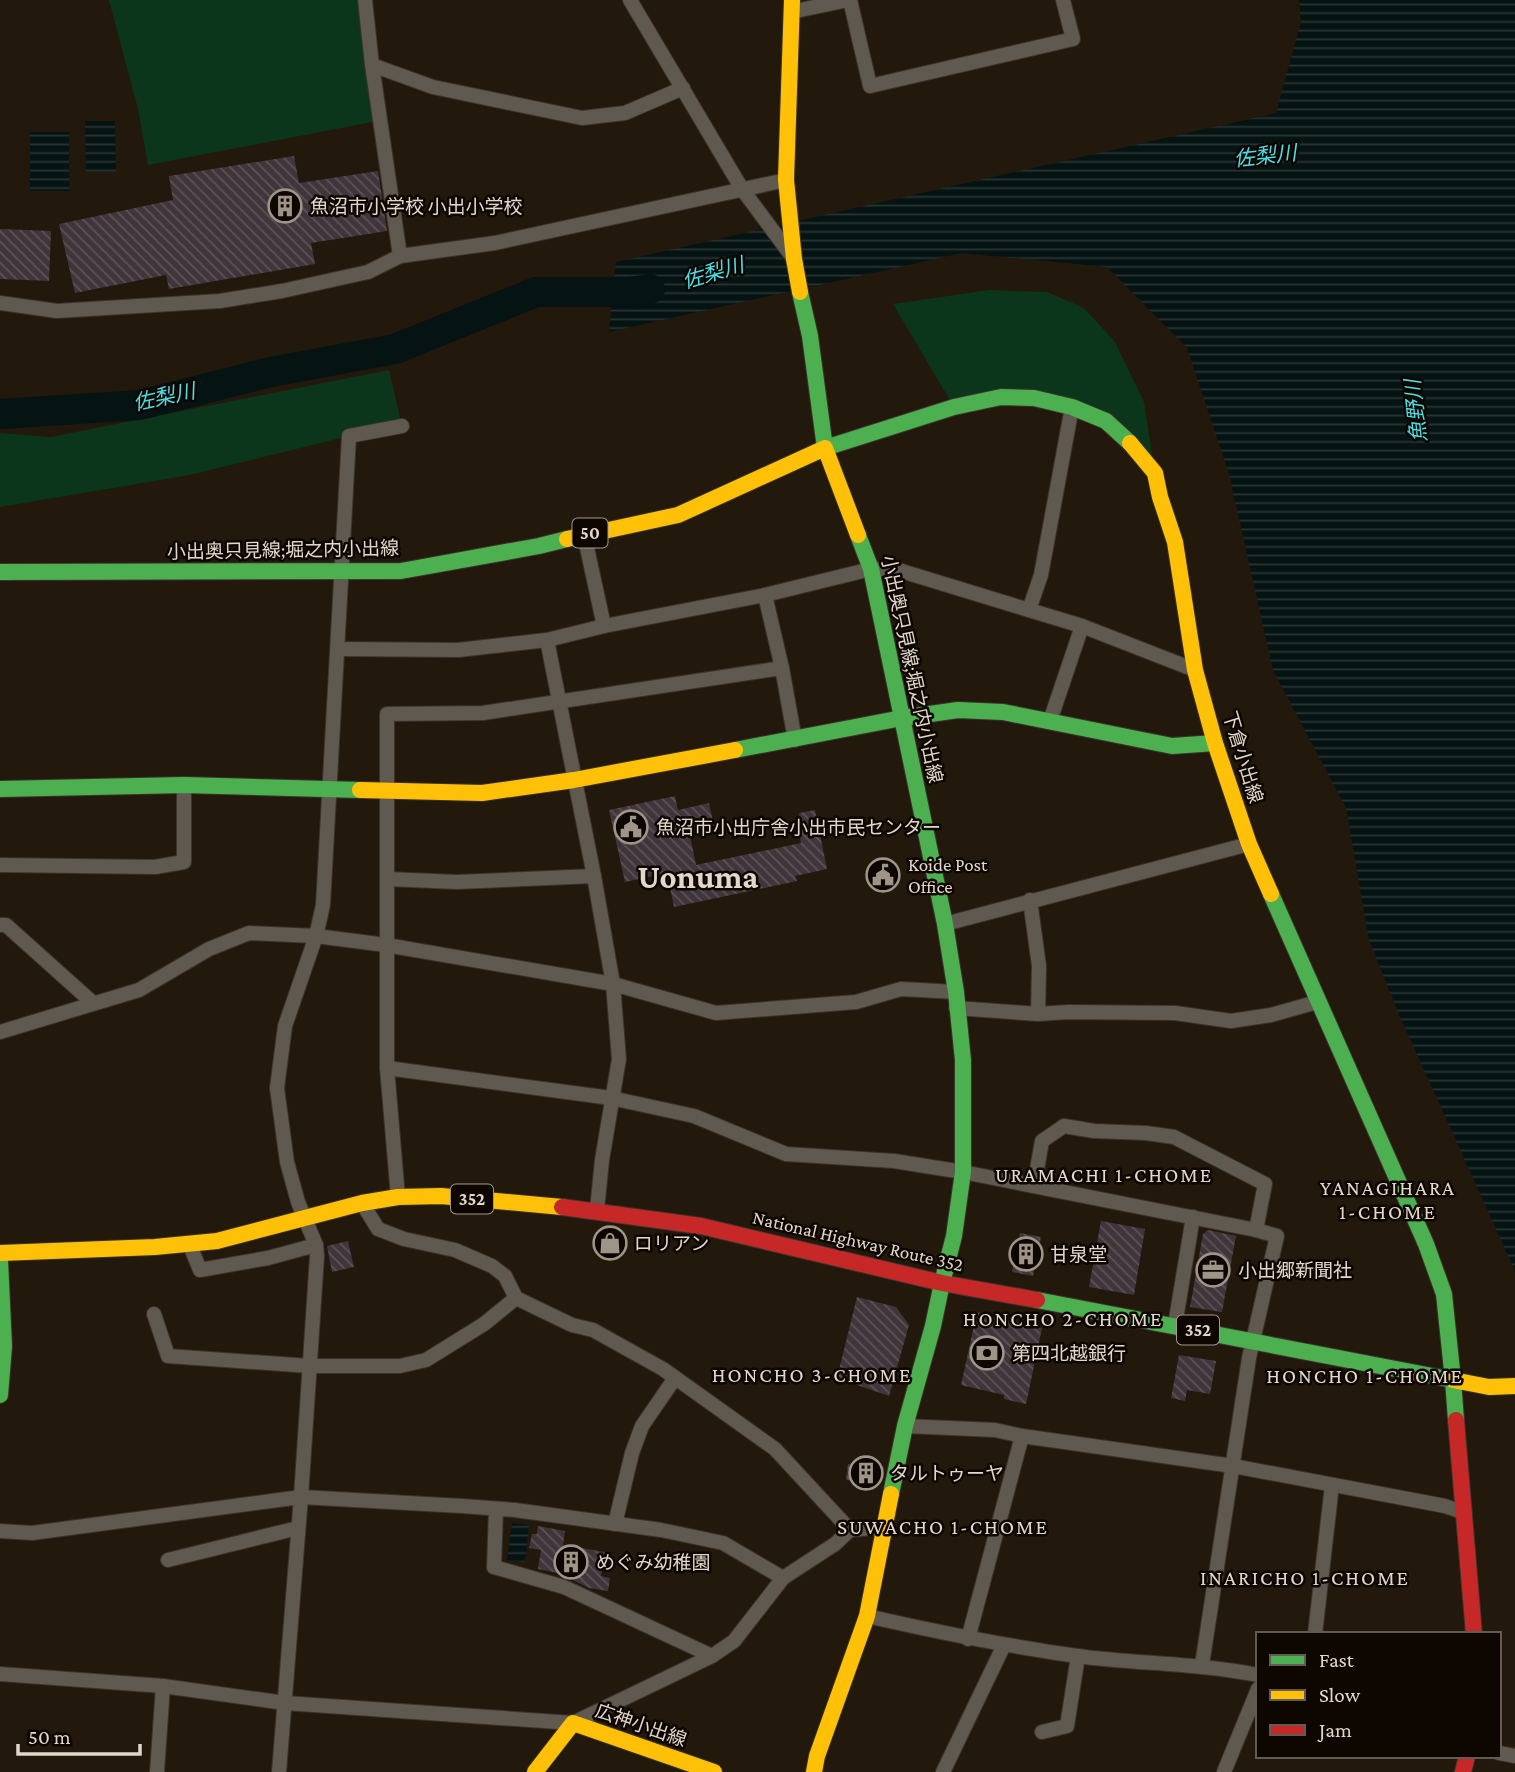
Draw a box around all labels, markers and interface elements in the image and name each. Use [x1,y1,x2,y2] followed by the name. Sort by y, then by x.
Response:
[1232,141,1300,171] water label: 佐梨川
[266,187,304,225] building icon: 魚沼市小学校 小出小学校
[310,196,523,217] place label: 魚沼市小学校 小出小学校
[679,252,749,293] water label: 佐梨川
[1401,376,1431,444] water label: 魚野川
[131,378,199,415] water label: 佐梨川
[572,518,608,548] road number: 50
[167,537,399,563] street label: 小出奥只見線;堀之内小出線
[878,553,946,785] street label: 小出奥只見線;堀之内小出線
[1219,708,1267,806] street label: 下倉小出線
[612,808,650,846] public building icon: 魚沼市小出庁舎小出市民センター
[656,817,941,838] place label: 魚沼市小出庁舎小出市民センター
[908,854,988,897] place label: Koide Post Office
[864,856,902,894] public building icon: Koide Post Office
[638,858,758,895] district label: Uonuma
[995,1163,1213,1187] district label: URAMACHI 1-CHOME
[1320,1176,1456,1224] district label: YANAGIHARA 1-CHOME
[451,1184,493,1214] road number: 352
[751,1207,965,1275] street label: National Highway Route 352
[591,1224,629,1262] shop icon: ロリアン
[634,1233,709,1254] place label: ロリアン
[1007,1235,1045,1273] building icon: 甘泉堂
[1050,1244,1107,1265] place label: 甘泉堂
[1194,1251,1232,1289] office icon: 小出郷新聞社
[1238,1260,1352,1281] place label: 小出郷新聞社
[963,1307,1163,1331] district label: HONCHO 2-CHOME
[1177,1316,1219,1344] road number: 352
[968,1334,1006,1372] bank icon: 第四北越銀行
[1012,1343,1126,1364] place label: 第四北越銀行
[712,1363,912,1387] district label: HONCHO 3-CHOME
[1266,1364,1464,1388] district label: HONCHO 1-CHOME
[847,1454,885,1492] building icon: タルトゥーヤ
[890,1463,1004,1484] place label: タルトゥーヤ
[837,1515,1049,1539] district label: SUWACHO 1-CHOME
[552,1543,590,1581] building icon: めぐみ幼稚園
[596,1552,711,1573] place label: めぐみ幼稚園
[1200,1566,1410,1590] district label: INARICHO 1-CHOME
[1256,1632,1501,1758] legend
[1319,1648,1355,1672] text: Fast
[1319,1683,1361,1707] text: Slow
[593,1700,689,1750] street label: 広神小出線
[18,1712,140,1756] scale bar
[1317,1718,1352,1742] text: Jam
[28,1725,71,1749] text: 50 m

